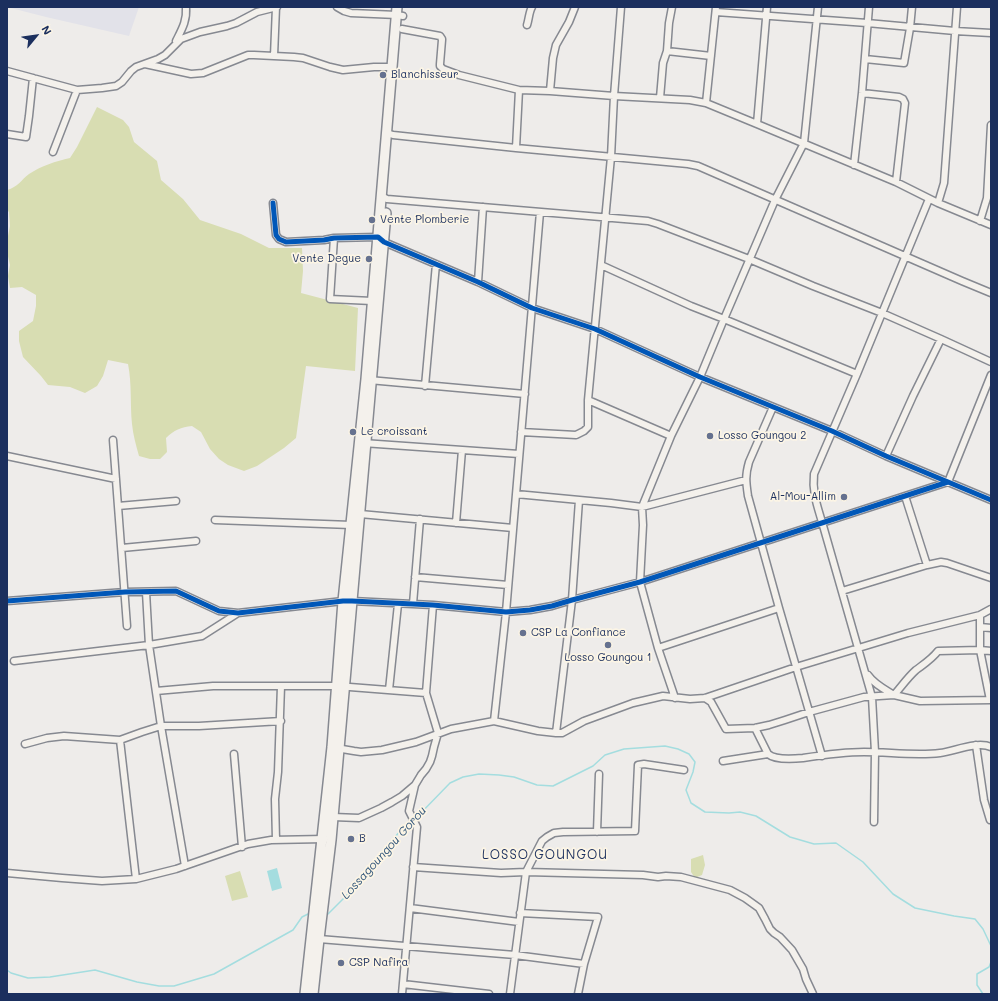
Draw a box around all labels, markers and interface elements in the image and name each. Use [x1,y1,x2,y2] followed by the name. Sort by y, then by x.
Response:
[16,16,56,56] north arrow
[38,23,56,37] text: N
[391,68,459,82] place label: Blanchisseur
[378,70,388,80] marker: Blanchisseur
[380,213,469,227] place label: Vente Plomberie
[367,215,377,225] marker: Vente Plomberie
[292,252,361,266] place label: Vente Degue
[364,254,374,264] marker: Vente Degue
[361,425,427,439] place label: Le croissant
[348,427,358,437] marker: Le croissant
[718,429,806,443] place label: Losso Goungou 2
[705,431,715,441] marker: Losso Goungou 2
[770,490,836,504] place label: Al-Mou-Allim
[839,492,849,502] marker: Al-Mou-Allim
[531,626,626,640] place label: CSP La Confiance
[518,628,528,638] marker: CSP La Confiance
[603,640,613,650] marker: Losso Goungou 1
[564,651,652,665] place label: Losso Goungou 1
[338,804,430,902] water label: Lossagoungou Gorou
[359,832,366,846] place label: B
[346,834,356,844] marker: B
[482,847,608,863] district label: LOSSO GOUNGOU
[349,956,408,970] place label: CSP Nafira
[336,958,346,968] marker: CSP Nafira

